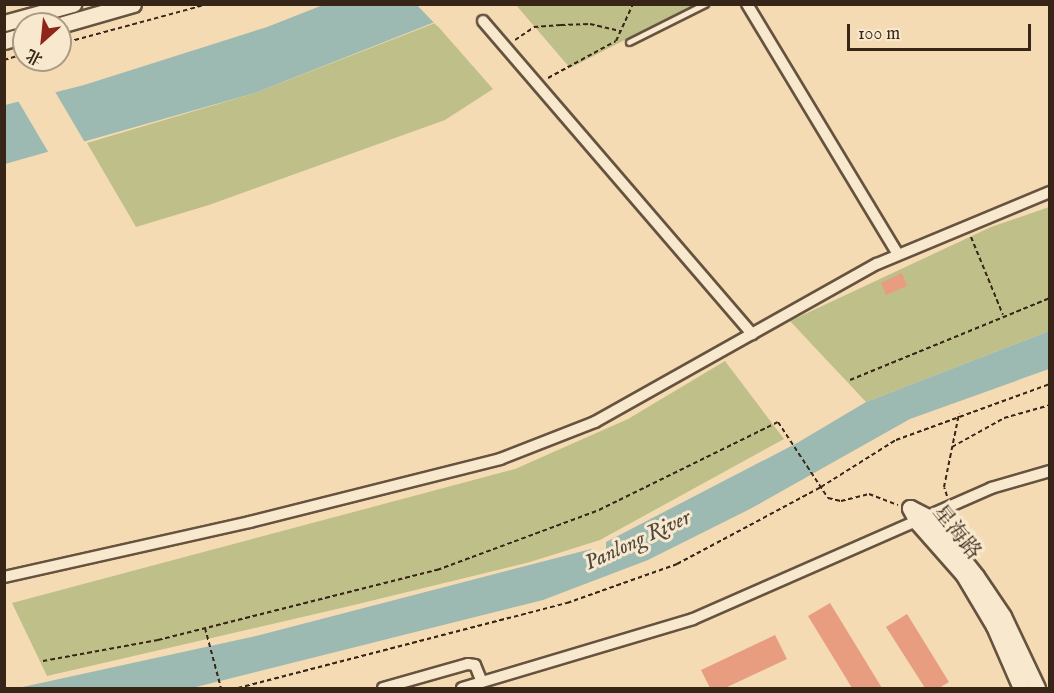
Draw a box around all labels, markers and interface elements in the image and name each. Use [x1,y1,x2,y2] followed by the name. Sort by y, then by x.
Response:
[12,12,72,72] north arrow
[850,12,1034,50] scale bar
[858,23,900,46] text: 100 m
[23,44,46,69] text: 北
[926,501,986,565] street label: 星海路
[581,505,695,577] water label: Panlong River

